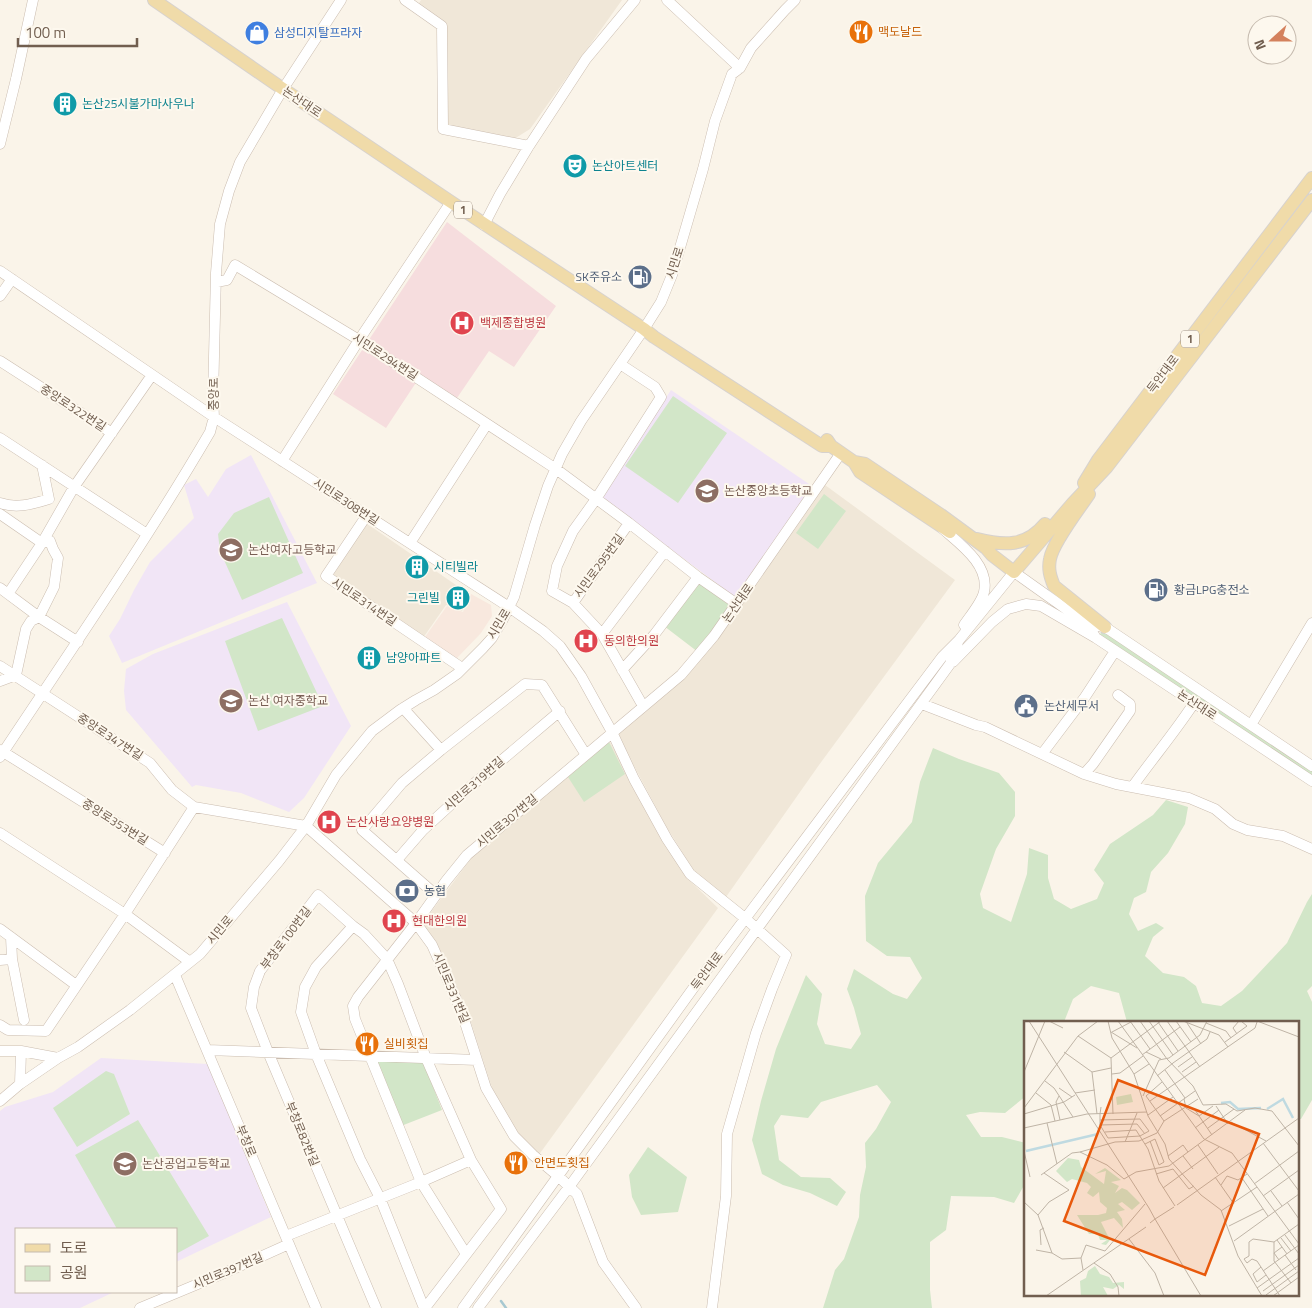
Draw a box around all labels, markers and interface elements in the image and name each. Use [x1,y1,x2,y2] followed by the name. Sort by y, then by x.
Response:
[18,15,136,47] scale bar
[1247,15,1297,65] north arrow
[848,19,874,45] restaurant icon: 맥도날드
[244,20,270,46] shop icon: 삼성디지탈프라자
[25,21,66,44] text: 100 m
[878,22,922,41] place label: 맥도날드
[274,23,362,42] place label: 삼성디지탈프라자
[1248,37,1271,53] text: N
[279,81,326,122] street label: 논산대로
[52,91,78,117] building icon: 논산25시불가마사우나
[82,94,195,113] place label: 논산25시불가마사우나
[562,153,588,179] theatre icon: 논산아트센터
[592,156,658,175] place label: 논산아트센터
[454,202,472,218] road number: 1
[660,244,689,282] street label: 시민로
[627,264,653,290] fuel station icon: SK주유소
[576,267,622,286] place label: SK주유소
[449,310,475,336] hospital icon: 백제종합병원
[480,313,546,332] place label: 백제종합병원
[348,328,422,385] street label: 시민로294번길
[1181,330,1199,348] road number: 1
[1142,350,1183,397] street label: 득안대로
[204,377,223,411] street label: 중앙로
[36,379,110,436] street label: 중앙로322번길
[309,473,383,530] street label: 시민로308번길
[694,478,720,504] school or university icon: 논산중앙초등학교
[724,481,812,500] place label: 논산중앙초등학교
[569,530,628,602] street label: 시민로295번길
[218,537,244,563] school or university icon: 논산여자고등학교
[248,540,336,559] place label: 논산여자고등학교
[404,554,430,580] building icon: 시티빌라
[434,557,478,576] place label: 시티빌라
[328,573,401,631] street label: 시민로314번길
[1143,577,1169,603] fuel station icon: 황금LPG충전소
[717,579,758,626] street label: 논산대로
[1174,580,1249,599] place label: 황금LPG충전소
[445,585,471,611] building icon: 그린빌
[407,588,440,607] place label: 그린빌
[482,605,515,643] street label: 시민로
[573,628,599,654] hospital icon: 동의한의원
[604,631,659,650] place label: 동의한의원
[356,645,382,671] building icon: 남양아파트
[386,648,441,667] place label: 남양아파트
[1174,685,1221,725] street label: 논산대로
[218,688,244,714] school or university icon: 논산 여자중학교
[248,691,328,710] place label: 논산 여자중학교
[1013,693,1039,719] public building icon: 논산세무서
[1044,696,1099,715] place label: 논산세무서
[73,708,147,765] street label: 중앙로347번길
[439,752,508,816] street label: 시민로319번길
[472,789,542,852] street label: 시민로307번길
[78,794,152,850] street label: 중앙로353번길
[316,809,342,835] hospital icon: 논산사랑요양병원
[346,812,434,831] place label: 논산사랑요양병원
[394,878,420,904] bank icon: 농협
[424,881,446,900] place label: 농협
[255,902,316,974] street label: 부창로100번길
[381,908,407,934] hospital icon: 현대한의원
[202,911,238,948] street label: 시민로
[412,911,467,930] place label: 현대한의원
[686,947,727,994] street label: 득안대로
[428,949,475,1026] street label: 시민로331번길
[1024,1021,1300,1296] inset map
[354,1031,380,1057] restaurant icon: 실비횟집
[384,1034,428,1053] place label: 실비횟집
[280,1099,325,1169] street label: 부창로82번길
[231,1122,262,1160] street label: 부창로
[503,1150,529,1176] restaurant icon: 안면도횟집
[112,1151,138,1177] school or university icon: 논산공업고등학교
[534,1153,589,1172] place label: 안면도횟집
[142,1154,230,1173] place label: 논산공업고등학교
[15,1228,178,1293] legend
[60,1236,88,1259] text: 도로
[189,1247,266,1294] street label: 시민로397번길
[60,1261,88,1284] text: 공원

